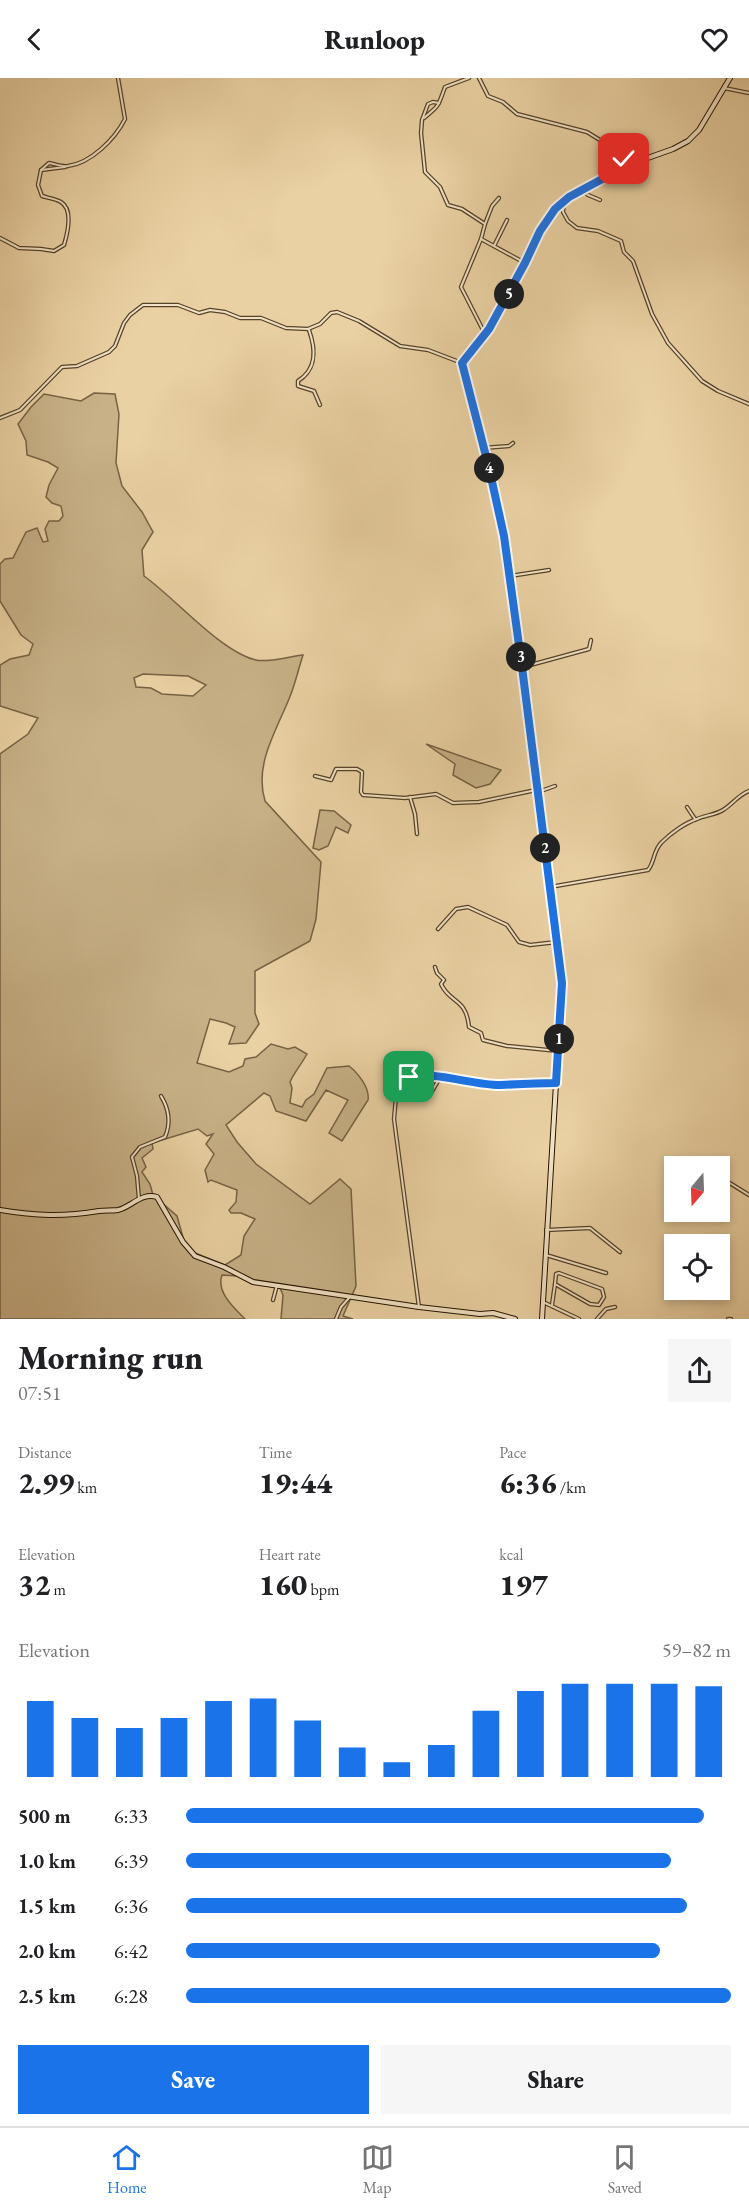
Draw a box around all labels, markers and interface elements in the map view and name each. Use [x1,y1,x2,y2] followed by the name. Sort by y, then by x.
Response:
[324,22,425,57] text: Runloop
[18,23,51,56] icon: back
[698,23,731,56] icon: heart
[598,133,649,184] pin
[607,142,640,175] icon: check
[494,279,524,309] pin: 5
[505,283,513,304] text: 5
[474,453,504,483] pin: 4
[485,457,493,478] text: 4
[506,642,536,672] pin: 3
[517,646,525,667] text: 3
[530,833,560,863] pin: 2
[541,837,549,858] text: 2
[544,1024,574,1054] pin: 1
[555,1028,563,1049] text: 1
[383,1051,434,1102] pin
[392,1060,425,1093] icon: arrive
[664,1156,730,1222] north arrow
[664,1156,730,1300] map controls
[664,1234,730,1300] button: locate
[18,1336,203,1379] text: Morning run
[668,1339,731,1402] button: share
[18,1380,61,1406] text: 07:51
[18,1442,71,1463] text: Distance
[259,1442,292,1463] text: Time
[499,1442,526,1463] text: Pace
[18,1463,74,1502] text: 2.99
[259,1463,332,1502] text: 19:44
[499,1463,557,1502] text: 6:36
[74,1477,97,1498] text: km
[557,1477,586,1498] text: /km
[18,1544,76,1565] text: Elevation
[259,1544,321,1565] text: Heart rate
[499,1544,523,1565] text: kcal
[18,1565,50,1604] text: 32
[259,1565,307,1604] text: 160
[499,1565,548,1604] text: 197
[50,1579,66,1600] text: m
[307,1579,339,1600] text: bpm
[18,1637,90,1663] text: Elevation
[662,1637,731,1663] text: 59–82 m
[18,1803,71,1829] text: 500 m
[114,1803,148,1829] text: 6:33
[18,1848,76,1874] text: 1.0 km
[114,1848,148,1874] text: 6:39
[18,1893,76,1919] text: 1.5 km
[114,1893,148,1919] text: 6:36
[18,1938,76,1964] text: 2.0 km
[114,1938,148,1964] text: 6:42
[18,1983,76,2009] text: 2.5 km
[114,1983,148,2009] text: 6:28
[18,2045,369,2114] button: Save
[381,2045,731,2114] button: Share
[107,2141,147,2198] tab: Home
[361,2141,394,2198] tab: Map
[608,2141,642,2198] tab: Saved

